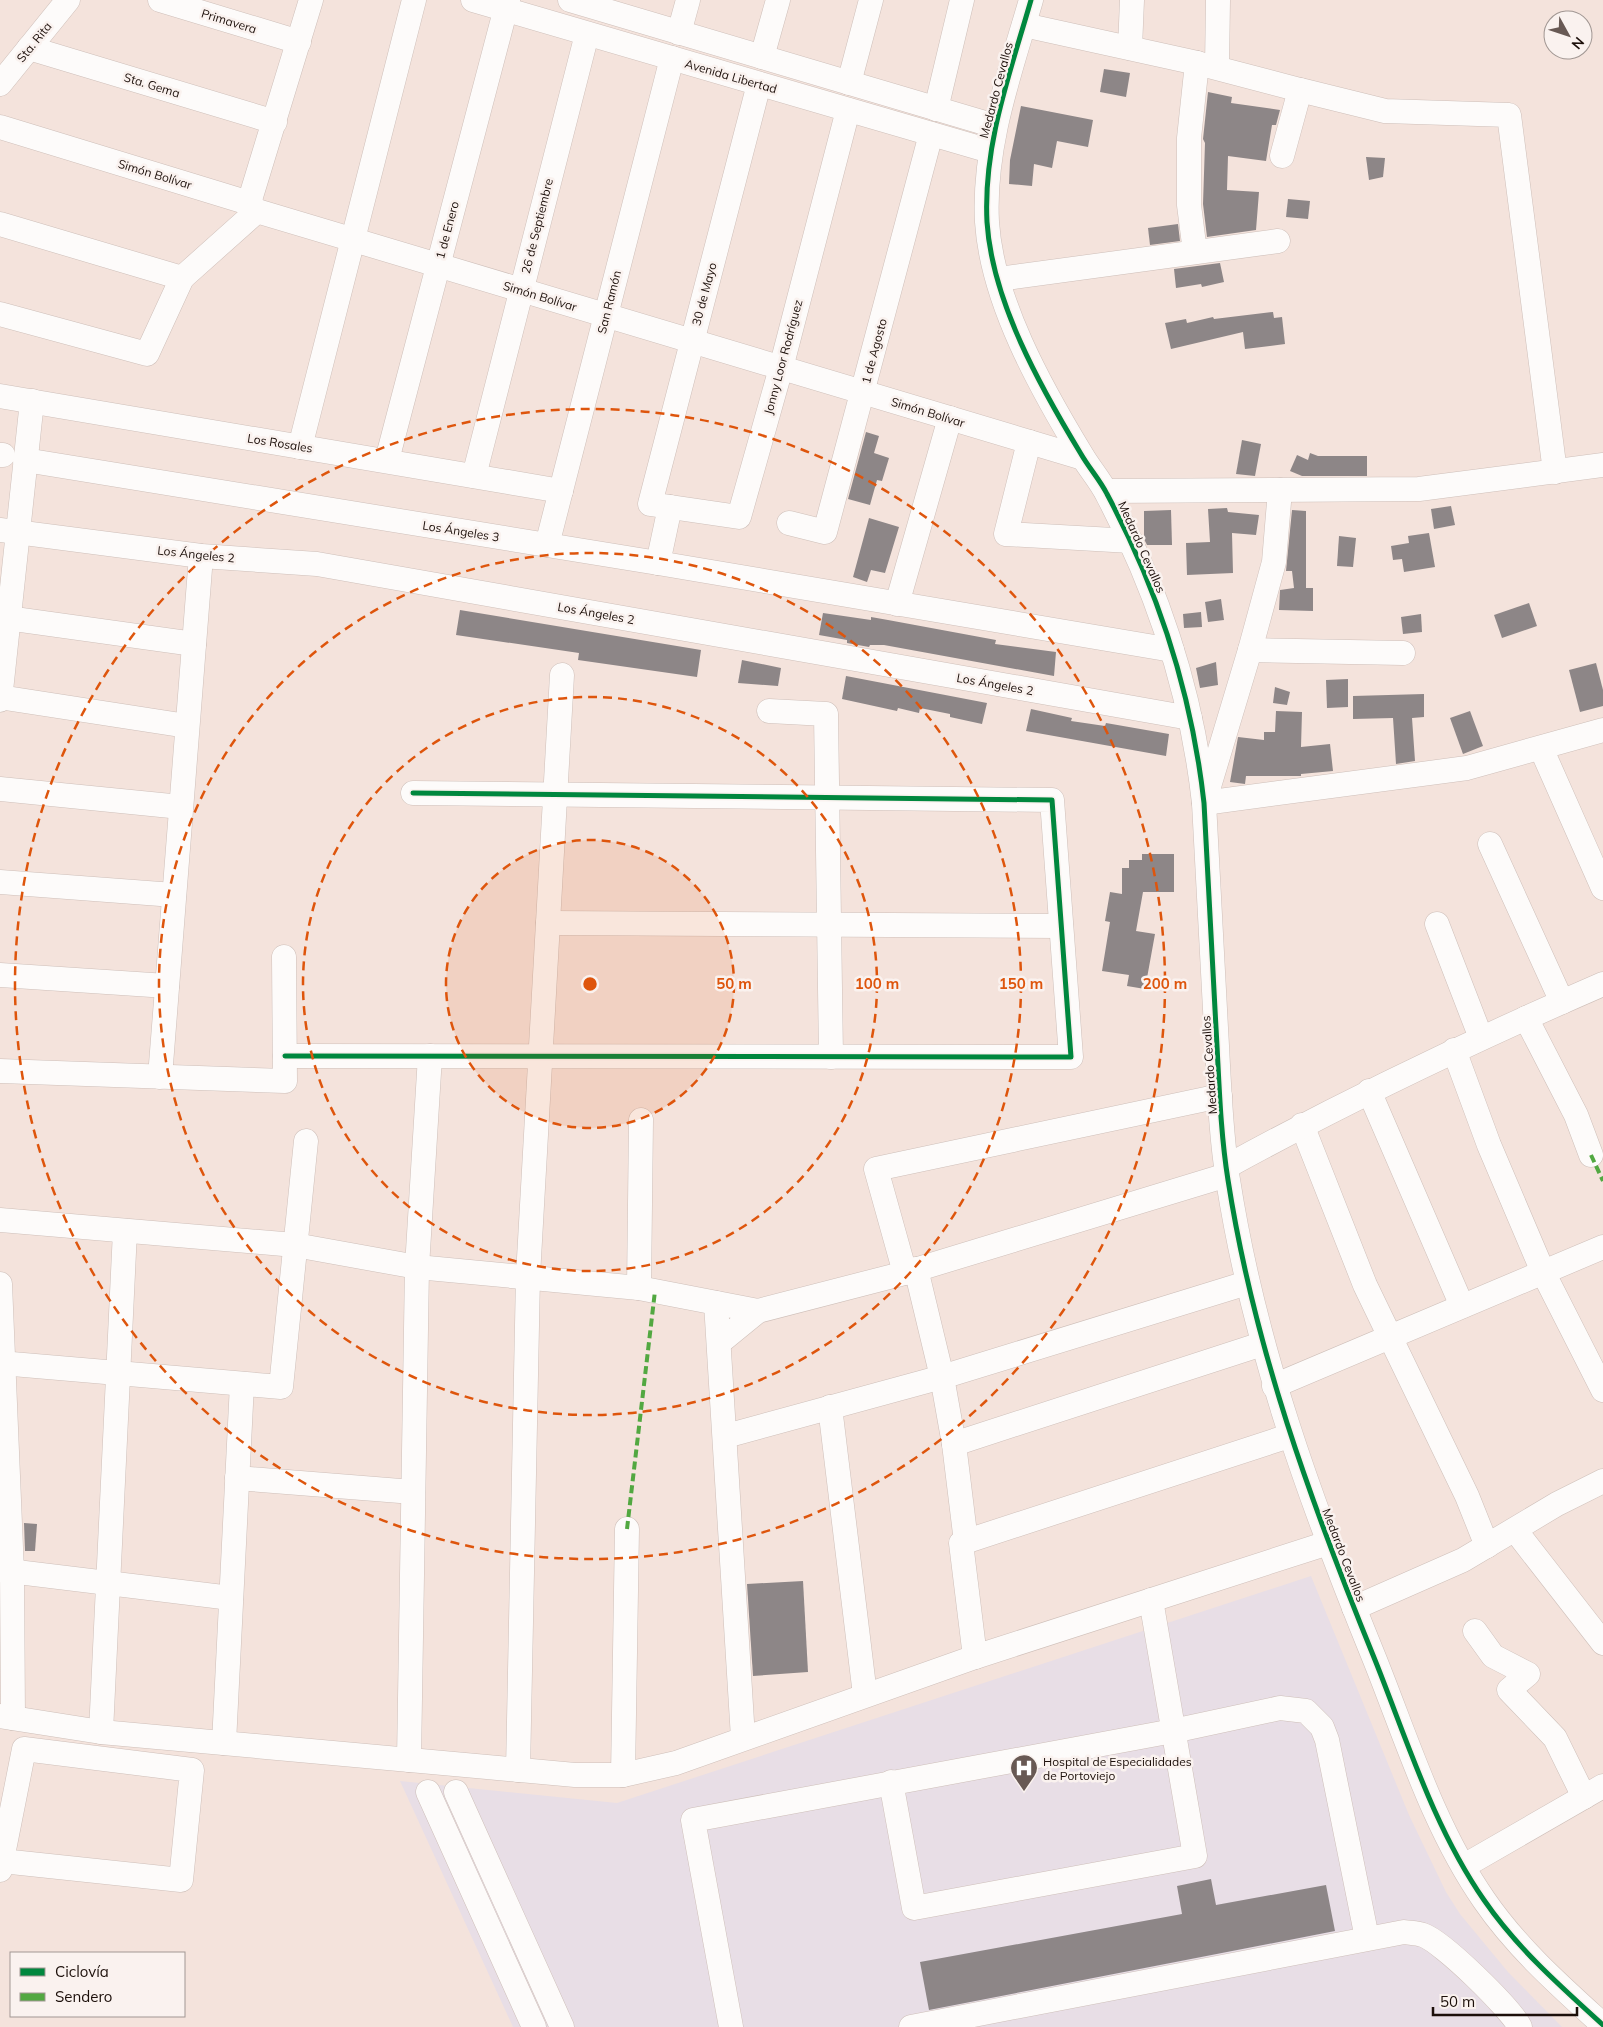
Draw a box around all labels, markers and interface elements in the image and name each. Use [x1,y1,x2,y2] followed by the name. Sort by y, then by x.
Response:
[200,6,258,36] street label: Primavera
[1543,10,1593,60] north arrow
[13,19,55,65] street label: Sta. Rita
[1568,34,1588,53] text: N
[976,40,1016,140] street label: Medardo Cevallos
[683,56,779,96] street label: Avenida Libertad
[122,69,182,101] street label: Sta. Gema
[116,156,194,193] street label: Simón Bolívar
[518,177,556,275] street label: 26 de Septiembre
[432,199,462,260] street label: 1 de Enero
[688,261,720,327] street label: 30 de Mayo
[594,269,624,335] street label: San Ramón
[501,278,579,315] street label: Simón Bolívar
[760,298,806,416] street label: Jonny Loor Rodríguez
[858,317,890,385] street label: 1 de Agosto
[889,394,967,431] street label: Simón Bolívar
[246,430,314,456] street label: Los Rosales
[1115,499,1169,595] street label: Medardo Cevallos
[421,518,501,544] street label: Los Ángeles 3
[157,542,235,566] street label: Los Ángeles 2
[556,599,636,627] street label: Los Ángeles 2
[955,670,1035,698] street label: Los Ángeles 2
[716,974,752,993] text: 50 m
[855,974,899,993] text: 100 m
[999,974,1043,993] text: 150 m
[1143,974,1187,993] text: 200 m
[581,975,599,993] centre of rings
[1198,1015,1220,1115] street label: Medardo Cevallos
[1319,1506,1369,1604] street label: Medardo Cevallos
[1009,1753,1039,1792] hospital icon: Hospital de Especialidades de Portoviejo
[1043,1754,1192,1783] place label: Hospital de Especialidades de Portoviejo
[10,1952,185,2017] legend
[55,1962,109,1981] text: Ciclovía
[1433,1984,1577,2016] scale bar
[55,1987,112,2006] text: Sendero
[1440,1992,1475,2011] text: 50 m

